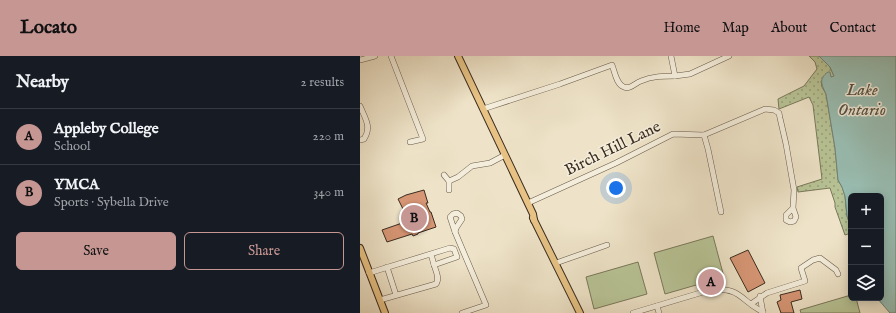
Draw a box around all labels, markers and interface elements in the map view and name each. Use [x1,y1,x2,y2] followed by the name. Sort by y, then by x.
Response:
[20,16,77,40] text: Locato
[664,19,700,37] text: Home
[722,19,749,37] text: Map
[771,19,807,37] text: About
[829,19,876,37] text: Contact
[16,72,69,93] text: Nearby
[300,74,344,91] text: 2 results
[838,80,886,121] water label: Lake Ontario
[562,117,664,181] street label: Birch Hill Lane
[54,119,159,138] text: Appleby College
[25,128,33,145] text: A
[313,128,344,145] text: 220 m
[54,138,91,155] text: School
[54,175,99,194] text: YMCA
[606,178,626,198] your location
[25,184,33,201] text: B
[314,184,344,201] text: 340 m
[848,193,884,301] map controls
[848,193,884,229] button: +
[54,194,169,211] text: Sports · Sybella Drive
[401,203,427,233] pin: B
[848,229,884,265] button: −
[16,232,176,270] button: Save
[184,232,344,270] button: Share
[848,265,884,301] button: layers
[698,267,724,297] pin: A

